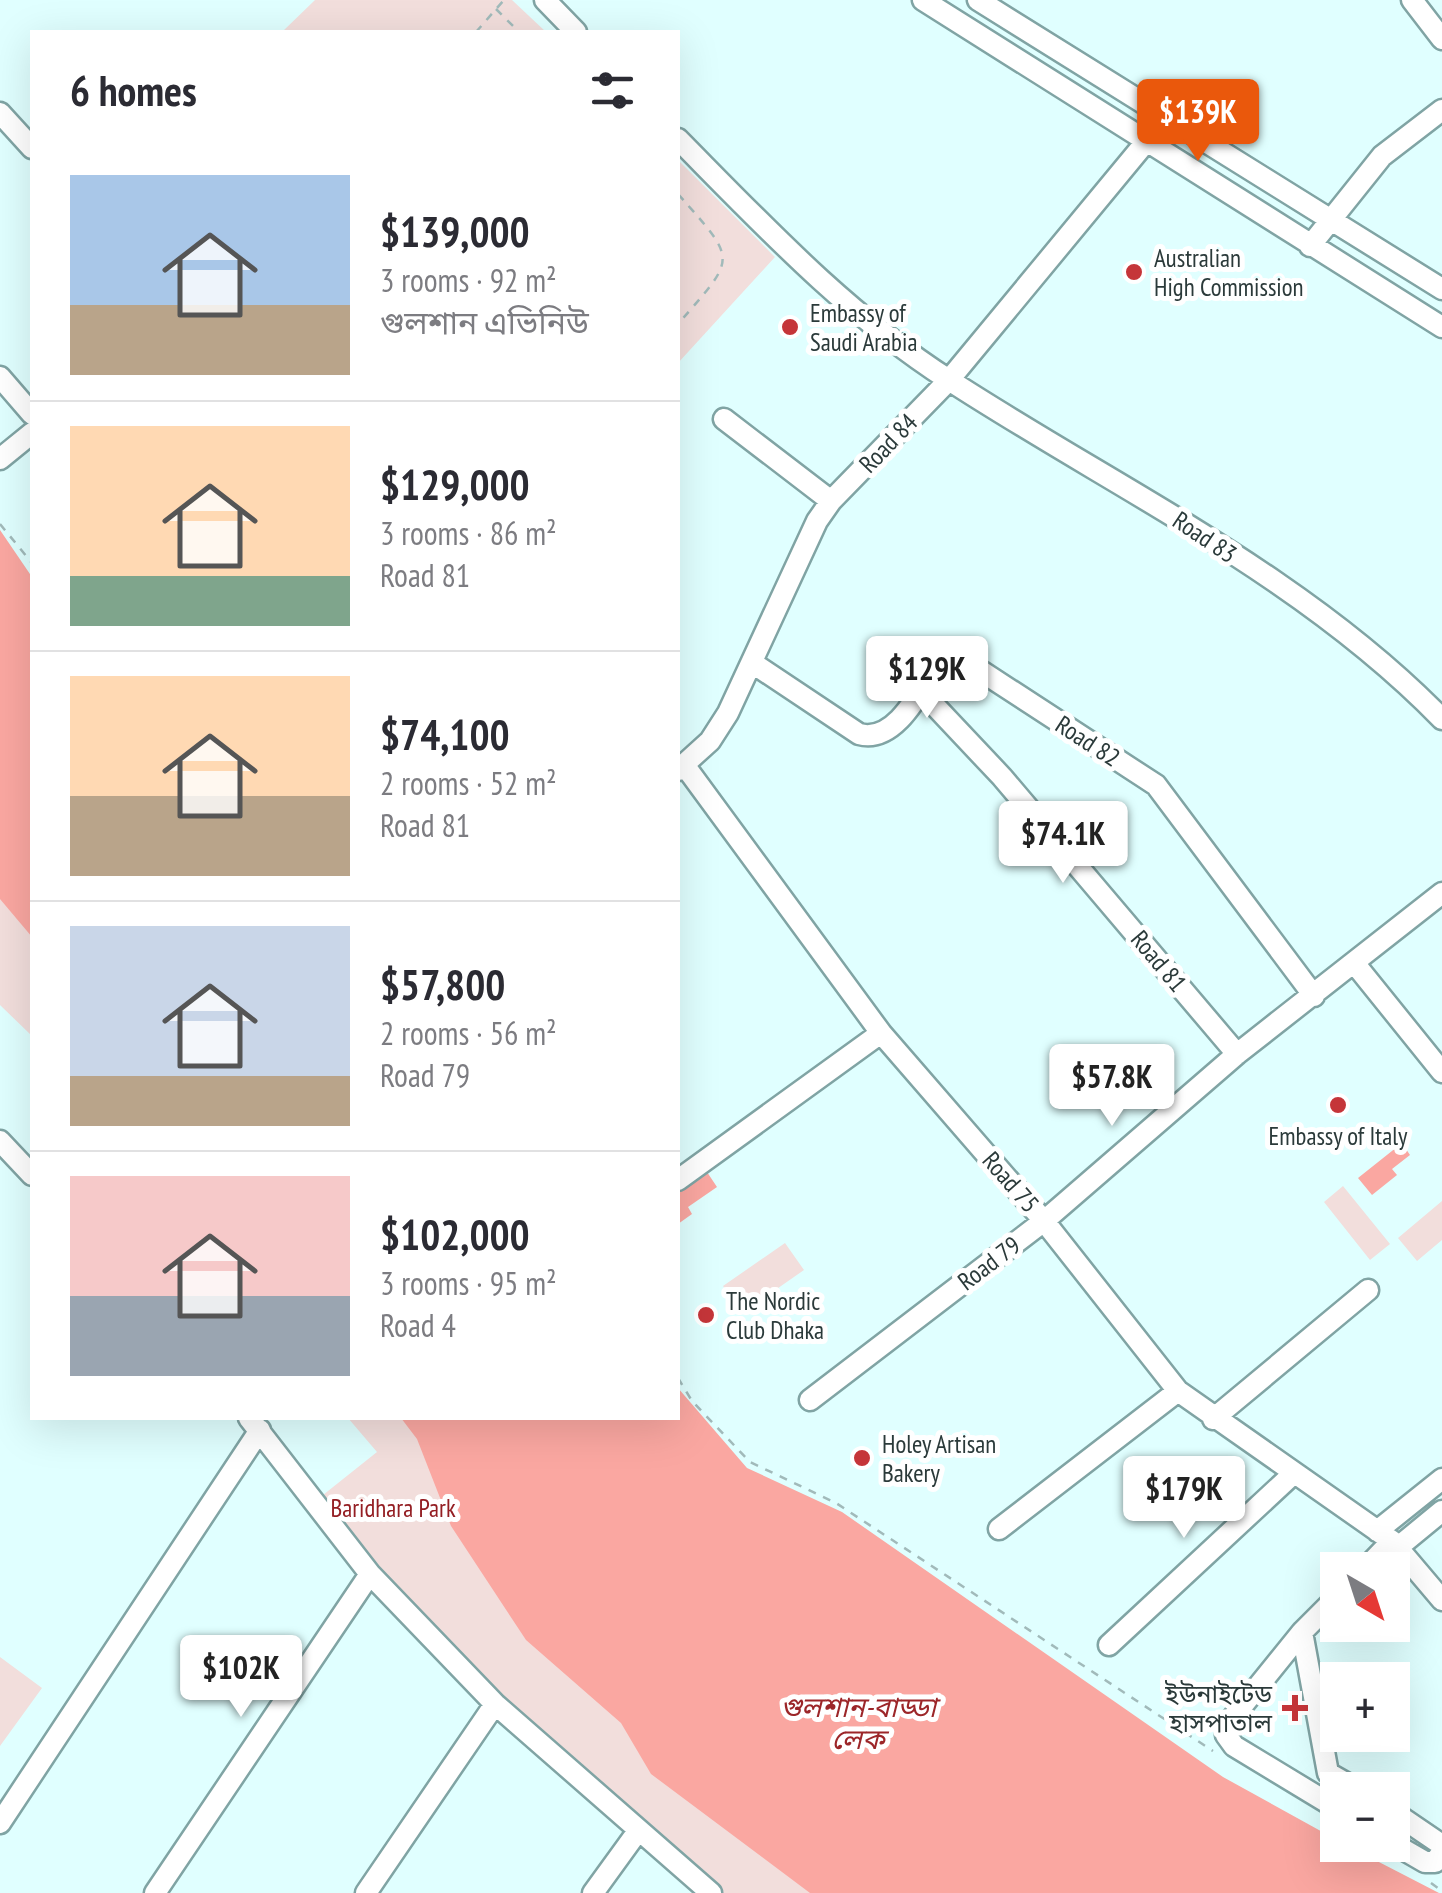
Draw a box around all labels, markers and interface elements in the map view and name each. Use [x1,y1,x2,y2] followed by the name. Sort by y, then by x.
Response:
[70,63,197,118] text: 6 homes
[585,63,640,118] icon: filters
[1128,79,1268,164] pin: $139K
[1159,90,1237,132] text: $139K
[380,204,530,259] text: $139,000
[150,215,270,335] icon: home
[1154,242,1304,303] place label: Australian High Commission
[380,259,557,301] text: 3 rooms · 92 m²
[1123,261,1145,283] marker: Australian High Commission
[810,297,917,358] place label: Embassy of Saudi Arabia
[380,301,589,343] text: গুলশান এভিনিউ
[779,316,801,338] marker: Embassy of Saudi Arabia
[852,407,924,479] street label: Road 84
[380,457,530,512] text: $129,000
[150,466,270,586] icon: home
[1167,504,1243,570] street label: Road 83
[380,512,557,554] text: 3 rooms · 86 m²
[380,554,470,596] text: Road 81
[857,636,997,721] pin: $129K
[888,647,966,689] text: $129K
[380,707,510,762] text: $74,100
[1050,708,1126,774] street label: Road 82
[150,716,270,836] icon: home
[380,762,557,804] text: 2 rooms · 52 m²
[982,801,1144,886] pin: $74.1K
[380,804,470,846] text: Road 81
[1021,812,1105,854] text: $74.1K
[1124,924,1194,998] street label: Road 81
[380,957,505,1012] text: $57,800
[150,966,270,1086] icon: home
[380,1012,557,1054] text: 2 rooms · 56 m²
[1031,1044,1193,1129] pin: $57.8K
[380,1054,470,1096] text: Road 79
[1071,1055,1153,1097] text: $57.8K
[1327,1094,1349,1116] marker: Embassy of Italy
[1269,1120,1408,1152] place label: Embassy of Italy
[976,1145,1046,1219] street label: Road 75
[380,1207,530,1262] text: $102,000
[150,1216,270,1336] icon: home
[951,1229,1027,1297] street label: Road 79
[380,1262,557,1304] text: 3 rooms · 95 m²
[726,1285,824,1346] place label: The Nordic Club Dhaka
[380,1304,456,1346] text: Road 4
[695,1304,717,1326] marker: The Nordic Club Dhaka
[882,1428,996,1489] place label: Holey Artisan Bakery
[851,1447,873,1469] marker: Holey Artisan Bakery
[1114,1456,1254,1541] pin: $179K
[1145,1467,1223,1509] text: $179K
[330,1492,456,1524] park label: Baridhara Park
[1320,1552,1410,1642] north arrow
[1320,1552,1410,1862] map controls
[171,1635,311,1720] pin: $102K
[202,1646,280,1688] text: $102K
[1320,1662,1410,1752] button: +
[1164,1678,1273,1739] place label: ইউনাইটেড হাসপাতাল
[780,1688,942,1757] water label: গুলশান-বাড্ডা লেক
[1282,1695,1308,1721] marker: ইউনাইটেড হাসপাতাল
[1320,1772,1410,1862] button: −

